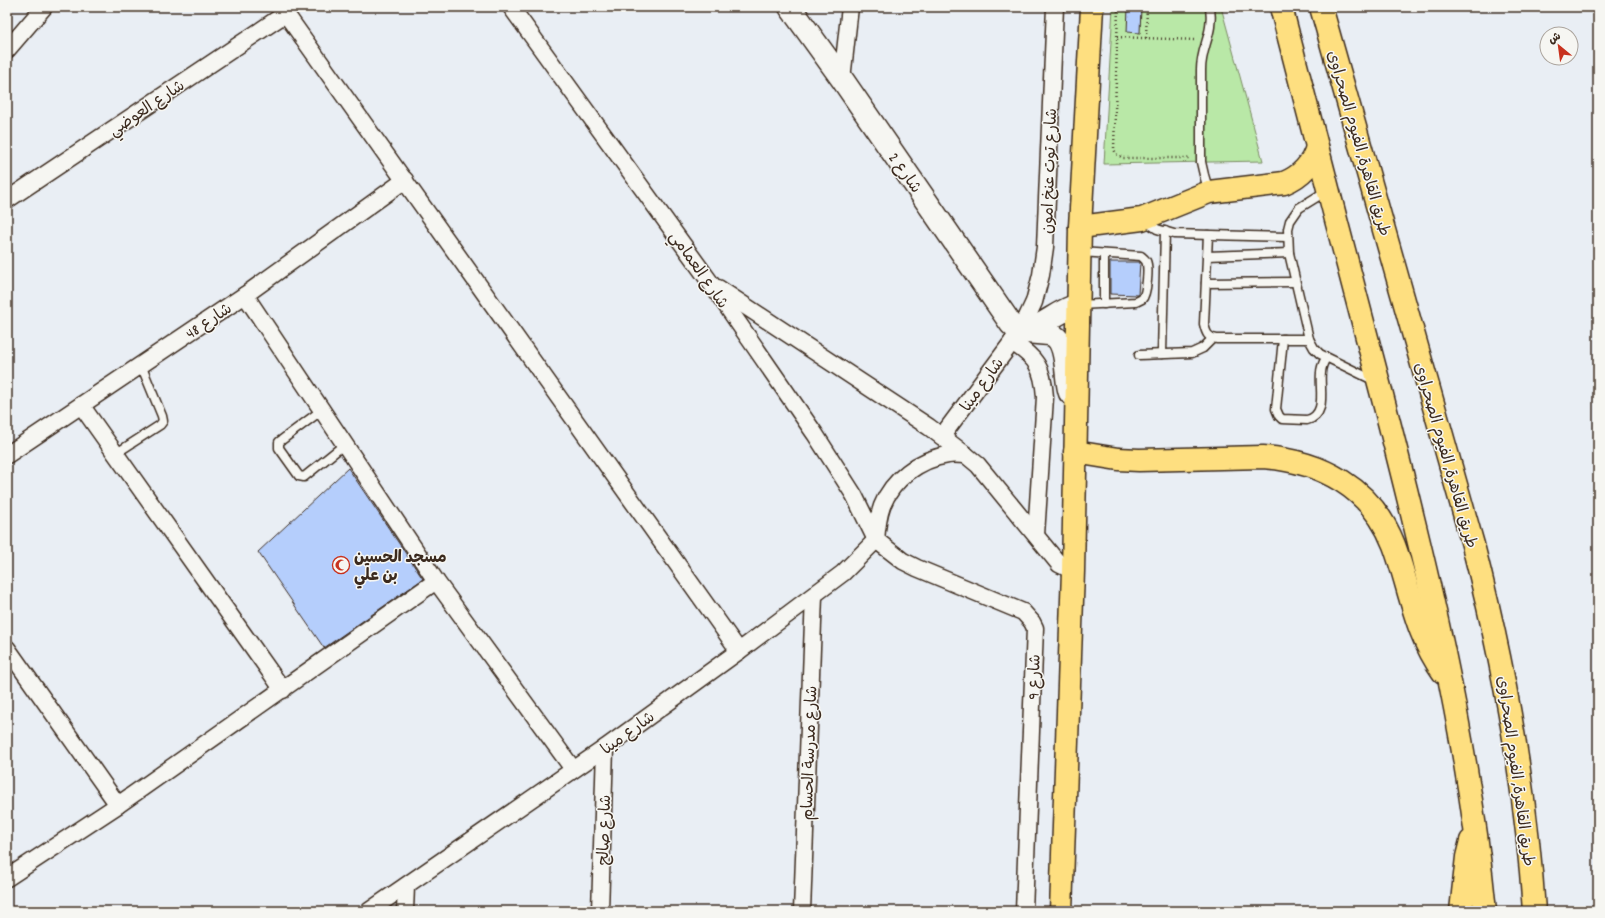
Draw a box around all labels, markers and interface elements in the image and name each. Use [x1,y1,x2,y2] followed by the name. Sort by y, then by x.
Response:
[1539,26,1579,66] north arrow
[1546,29,1564,49] text: ش
[1320,48,1395,239] street label: طريق القاهرة, الفيوم الصحراوى
[105,75,191,144] street label: شارع العوضي
[1037,108,1064,234] street label: شارع توت عنخ امون
[882,148,926,199] street label: شارع 2
[662,227,733,315] street label: شارع العمامي
[182,298,237,346] street label: شارع 48
[956,354,1010,417] street label: شارع مينا
[1407,360,1482,551] street label: طريق القاهرة, الفيوم الصحراوى
[354,547,447,589] place label: مسجد الحسين بن علي
[331,555,351,575] mosque icon: مسجد الحسين بن علي
[1023,654,1048,700] street label: شارع 9
[1490,675,1539,868] street label: طريق القاهرة, الفيوم الصحراوى
[797,685,824,821] street label: شارع مدرسة الحسام
[597,707,660,761] street label: شارع مينا
[593,794,618,866] street label: شارع صالح

